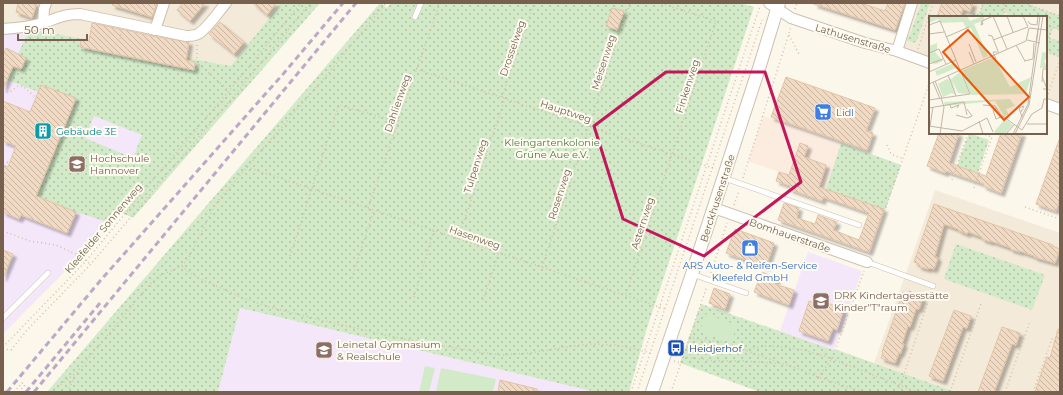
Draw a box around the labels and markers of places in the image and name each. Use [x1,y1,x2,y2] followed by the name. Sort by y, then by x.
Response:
[813,102,833,122] supermarket icon: Lidl
[836,106,854,119] place label: Lidl
[33,121,53,141] building icon: Gebäude 3E
[56,125,117,138] place label: Gebäude 3E
[90,152,149,177] place label: Hochschule Hannover
[67,154,87,174] school or university icon: Hochschule Hannover
[740,238,760,258] shop icon: ARS Auto- & Reifen-Service Kleefeld GmbH
[683,259,817,284] place label: ARS Auto- & Reifen-Service Kleefeld GmbH
[834,289,949,314] place label: DRK Kindertagesstätte Kinder"T"raum
[811,291,831,311] school or university icon: DRK Kindertagesstätte Kinder"T"raum
[337,338,441,363] place label: Leinetal Gymnasium & Realschule
[666,338,686,358] bus stop icon: Heidjerhof
[314,340,334,360] school or university icon: Leinetal Gymnasium & Realschule
[689,342,742,355] place label: Heidjerhof

